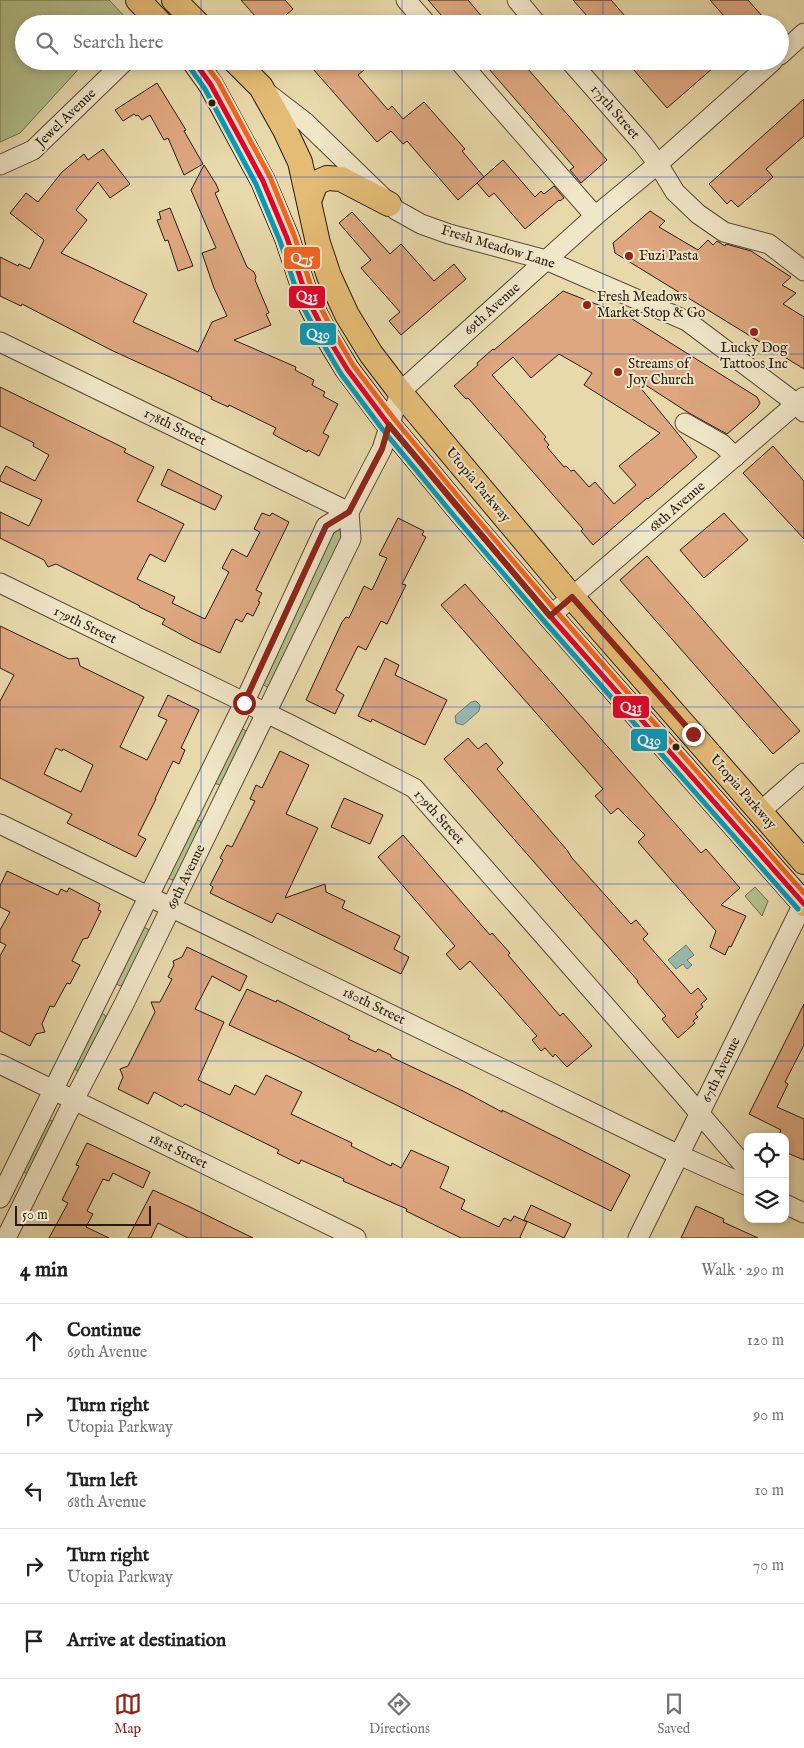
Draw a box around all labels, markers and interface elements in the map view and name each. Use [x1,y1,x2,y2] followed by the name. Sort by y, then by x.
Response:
[15,15,789,70] search box
[33,29,61,57] icon: search
[73,31,164,55] text: Search here
[586,81,644,143] street label: 175th Street
[31,84,100,153] street label: Jewel Avenue
[207,98,217,108] unlabelled marker
[439,221,558,273] street label: Fresh Meadow Lane
[283,246,321,270] line badge: Q75
[639,247,699,265] place label: Fuzi Pasta
[290,250,314,268] text: Q75
[623,250,635,262] marker: Fuzi Pasta
[460,278,524,339] street label: 69th Avenue
[288,285,326,309] line badge: Q31
[296,288,318,306] text: Q31
[597,288,706,322] place label: Fresh Meadows Market Stop & Go
[581,299,593,311] marker: Fresh Meadows Market Stop & Go
[299,322,337,346] line badge: Q30
[306,326,330,344] text: Q30
[748,326,760,338] marker: Lucky Dog Tattoos Inc
[720,339,788,373] place label: Lucky Dog Tattoos Inc
[626,355,695,389] place label: Streams of Joy Church
[612,366,624,378] marker: Streams of Joy Church
[141,404,209,450] street label: 178th Street
[441,444,515,526] street label: Utopia Parkway
[645,477,710,537] street label: 68th Avenue
[51,602,120,648] street label: 179th Street
[233,692,256,715] route start
[612,695,650,719] line badge: Q31
[620,699,642,717] text: Q31
[682,723,705,746] route end
[630,728,668,752] line badge: Q30
[637,732,661,750] text: Q30
[671,742,681,752] unlabelled marker
[706,751,780,833] street label: Utopia Parkway
[410,786,469,848] street label: 179th Street
[163,841,210,912] street label: 69th Avenue
[340,983,409,1029] street label: 180th Street
[697,1034,745,1106] street label: 67th Avenue
[146,1129,211,1173] street label: 181st Street
[744,1133,789,1223] map controls
[744,1133,789,1178] button: locate
[744,1178,789,1223] button: layers
[15,1203,151,1226] scale bar
[22,1206,48,1224] text: 50 m
[20,1257,68,1284] text: 4 min
[701,1261,784,1281] text: Walk · 290 m
[67,1319,141,1343] text: Continue
[20,1327,48,1355] icon: ahead
[747,1331,784,1351] text: 120 m
[67,1343,147,1363] text: 69th Avenue
[67,1394,149,1418] text: Turn right
[20,1402,48,1430] icon: right
[753,1406,784,1426] text: 90 m
[67,1418,173,1438] text: Utopia Parkway
[67,1469,138,1493] text: Turn left
[20,1477,48,1505] icon: left
[754,1481,784,1501] text: 10 m
[67,1493,146,1513] text: 68th Avenue
[67,1544,149,1568] text: Turn right
[20,1552,48,1580] icon: right
[753,1556,784,1576] text: 70 m
[67,1568,173,1588] text: Utopia Parkway
[20,1627,48,1655] icon: arrive
[67,1629,226,1653] text: Arrive at destination
[114,1690,142,1738] tab: Map
[369,1690,430,1738] tab: Directions
[657,1690,690,1738] tab: Saved

